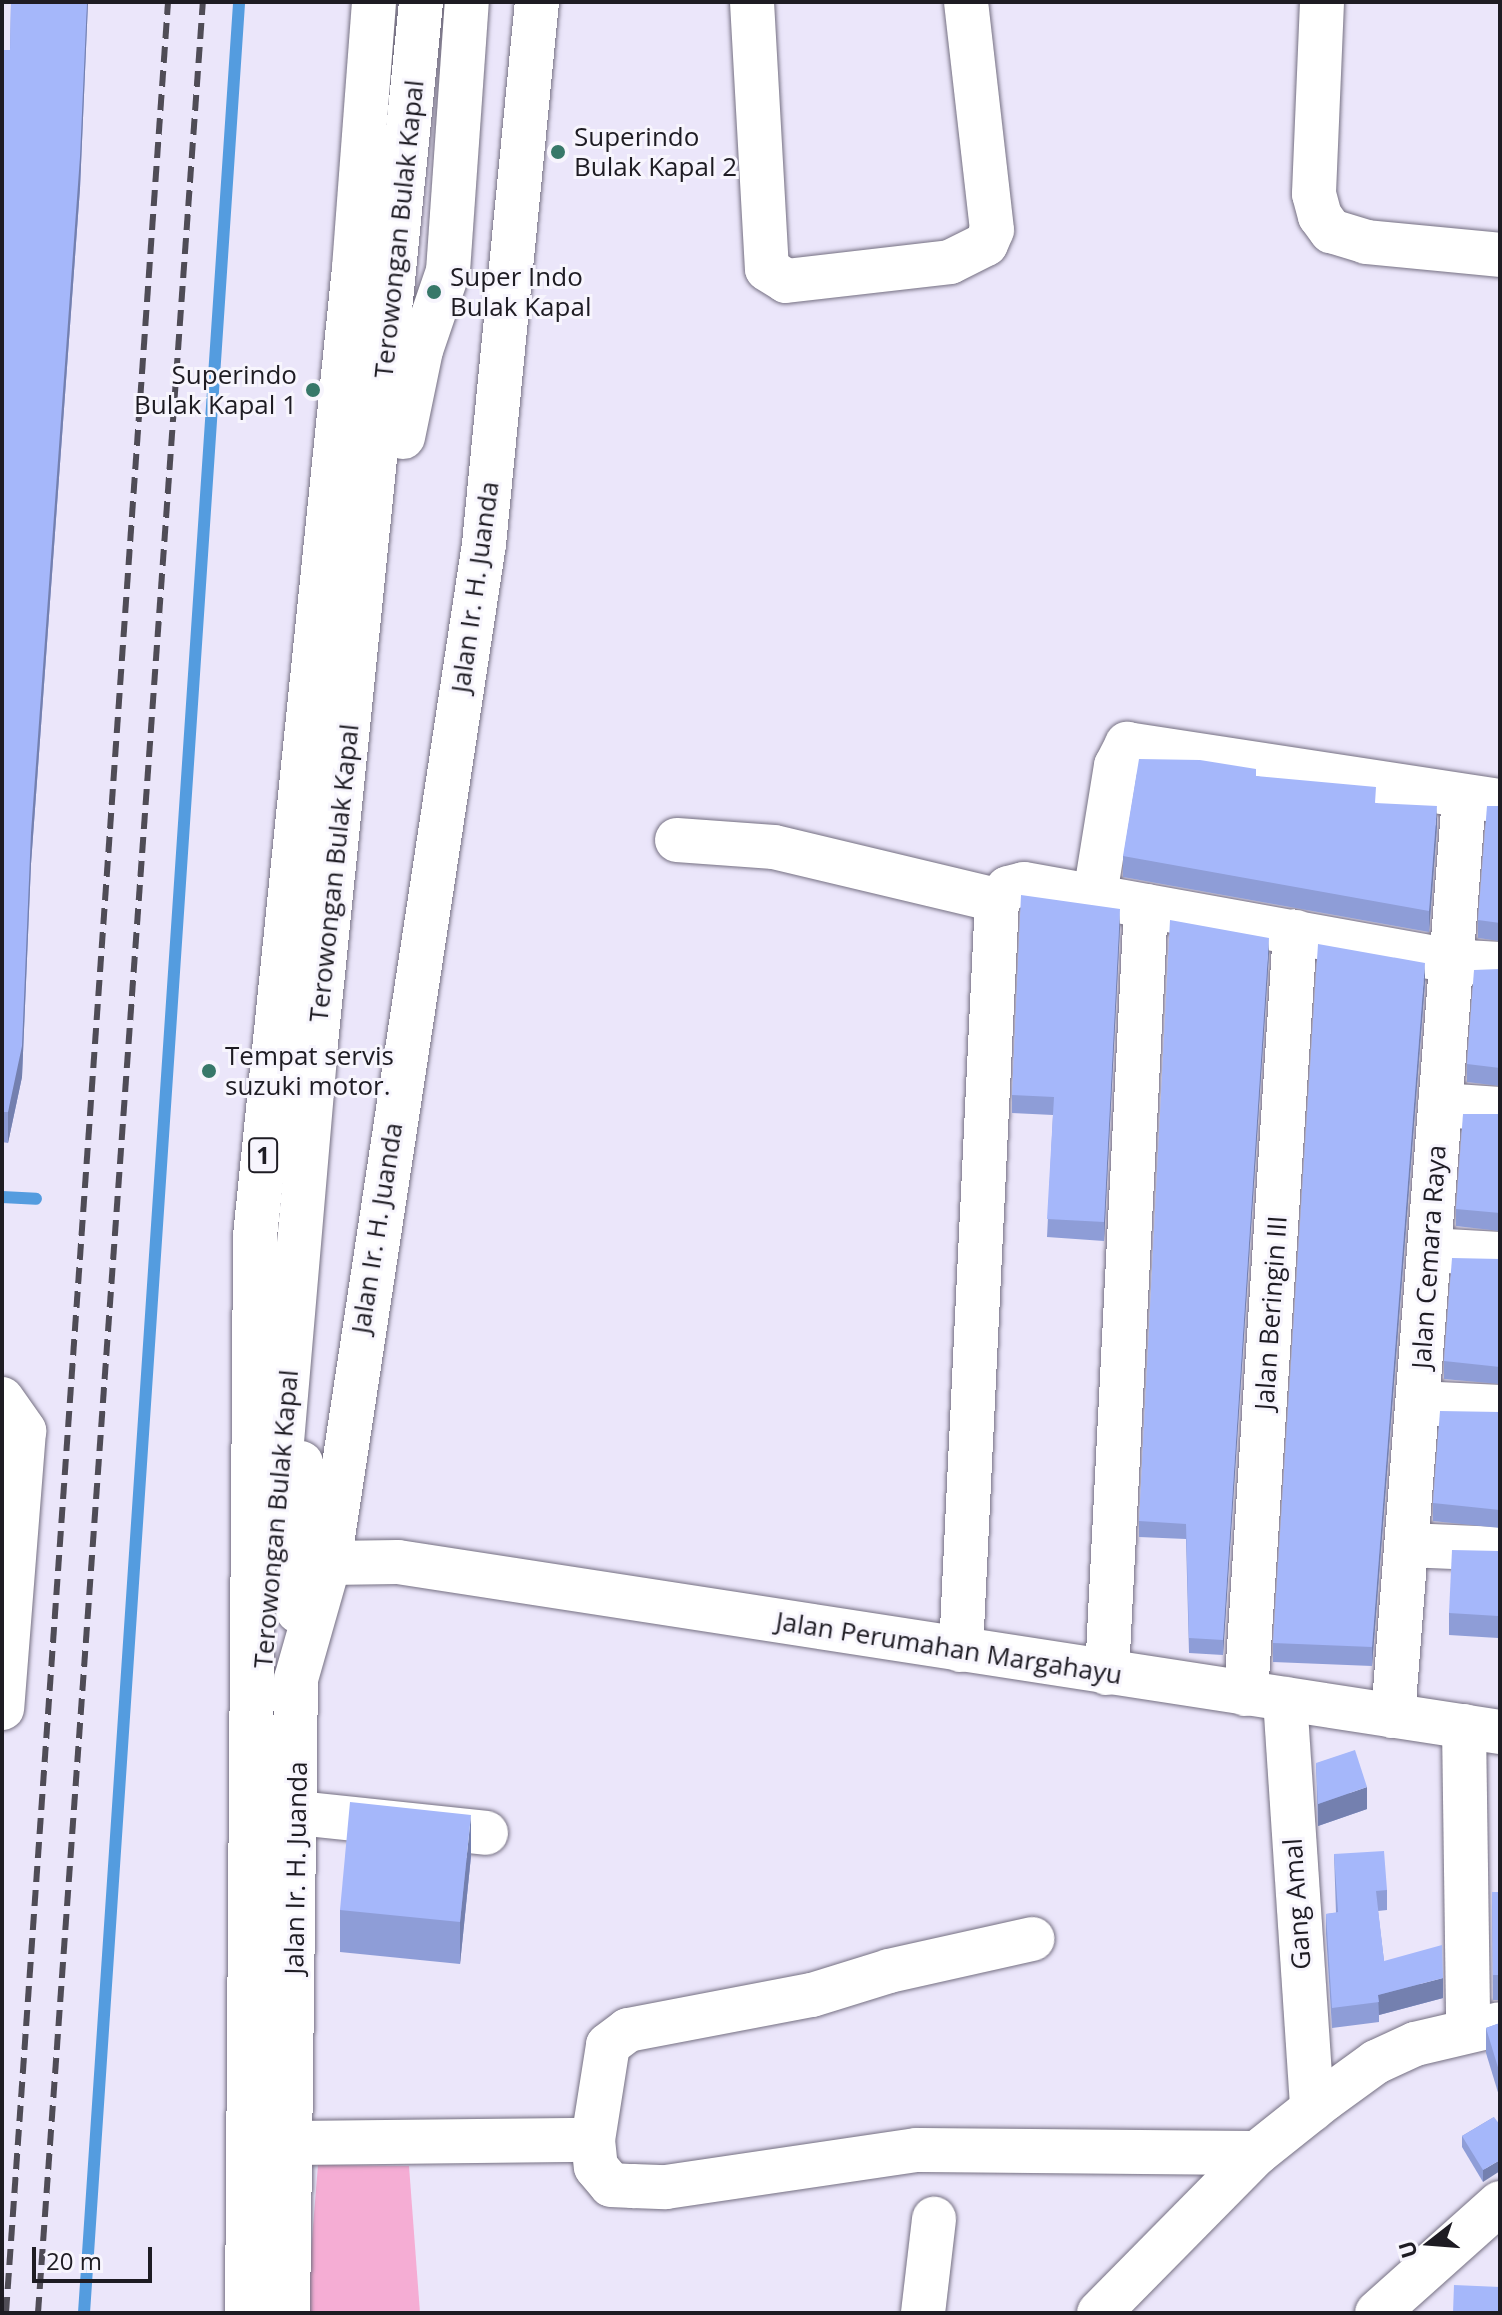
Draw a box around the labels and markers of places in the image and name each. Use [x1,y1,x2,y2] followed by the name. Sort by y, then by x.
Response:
[574,121,737,182] place label: Superindo Bulak Kapal 2
[549,143,567,161] marker: Superindo Bulak Kapal 2
[450,261,591,322] place label: Super Indo Bulak Kapal
[425,283,443,301] marker: Super Indo Bulak Kapal
[134,359,297,420] place label: Superindo Bulak Kapal 1
[304,381,322,399] marker: Superindo Bulak Kapal 1
[225,1040,394,1102] place label: Tempat servis suzuki motor.
[200,1062,218,1080] marker: Tempat servis suzuki motor.

